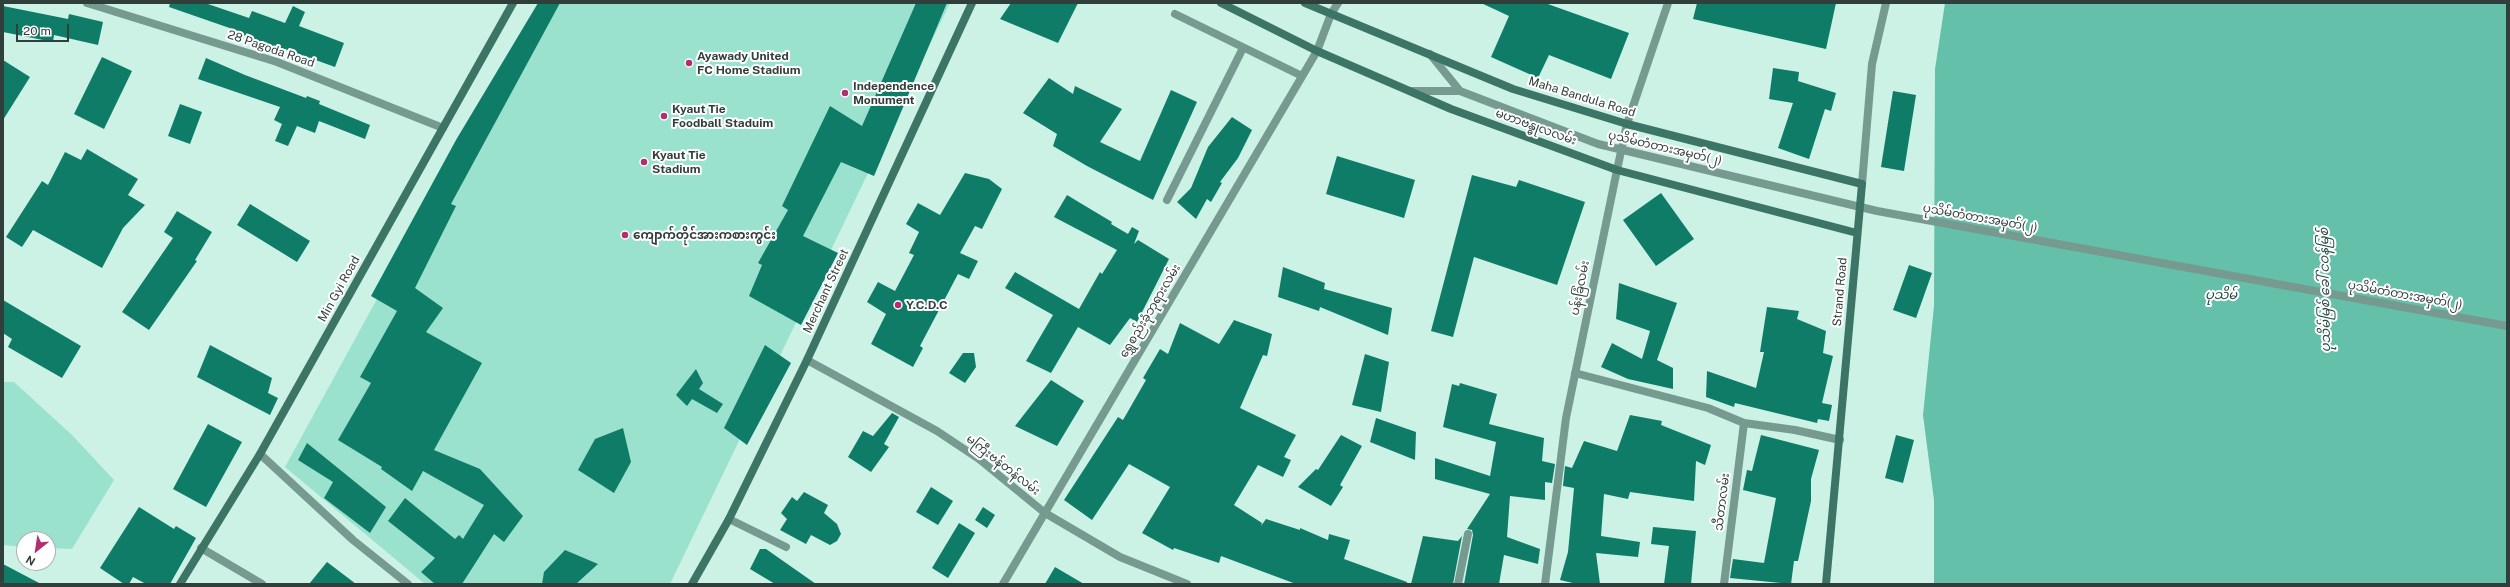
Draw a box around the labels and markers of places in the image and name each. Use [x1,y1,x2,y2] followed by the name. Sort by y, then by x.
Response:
[697,49,800,77] place label: Ayawady United FC Home Stadium
[684,58,694,68] marker: Ayawady United FC Home Stadium
[853,79,934,107] place label: Independence Monument
[840,88,850,98] marker: Independence Monument
[672,102,773,130] place label: Kyaut Tie Foodball Staduim
[659,111,669,121] marker: Kyaut Tie Foodball Staduim
[652,148,706,176] place label: Kyaut Tie Stadium
[639,157,649,167] marker: Kyaut Tie Stadium
[633,228,776,242] place label: ကျောက်တိုင်အားကစားကွင်း
[620,230,630,240] marker: ကျောက်တိုင်အားကစားကွင်း
[906,298,948,312] place label: Y.C.D.C
[893,300,903,310] marker: Y.C.D.C

